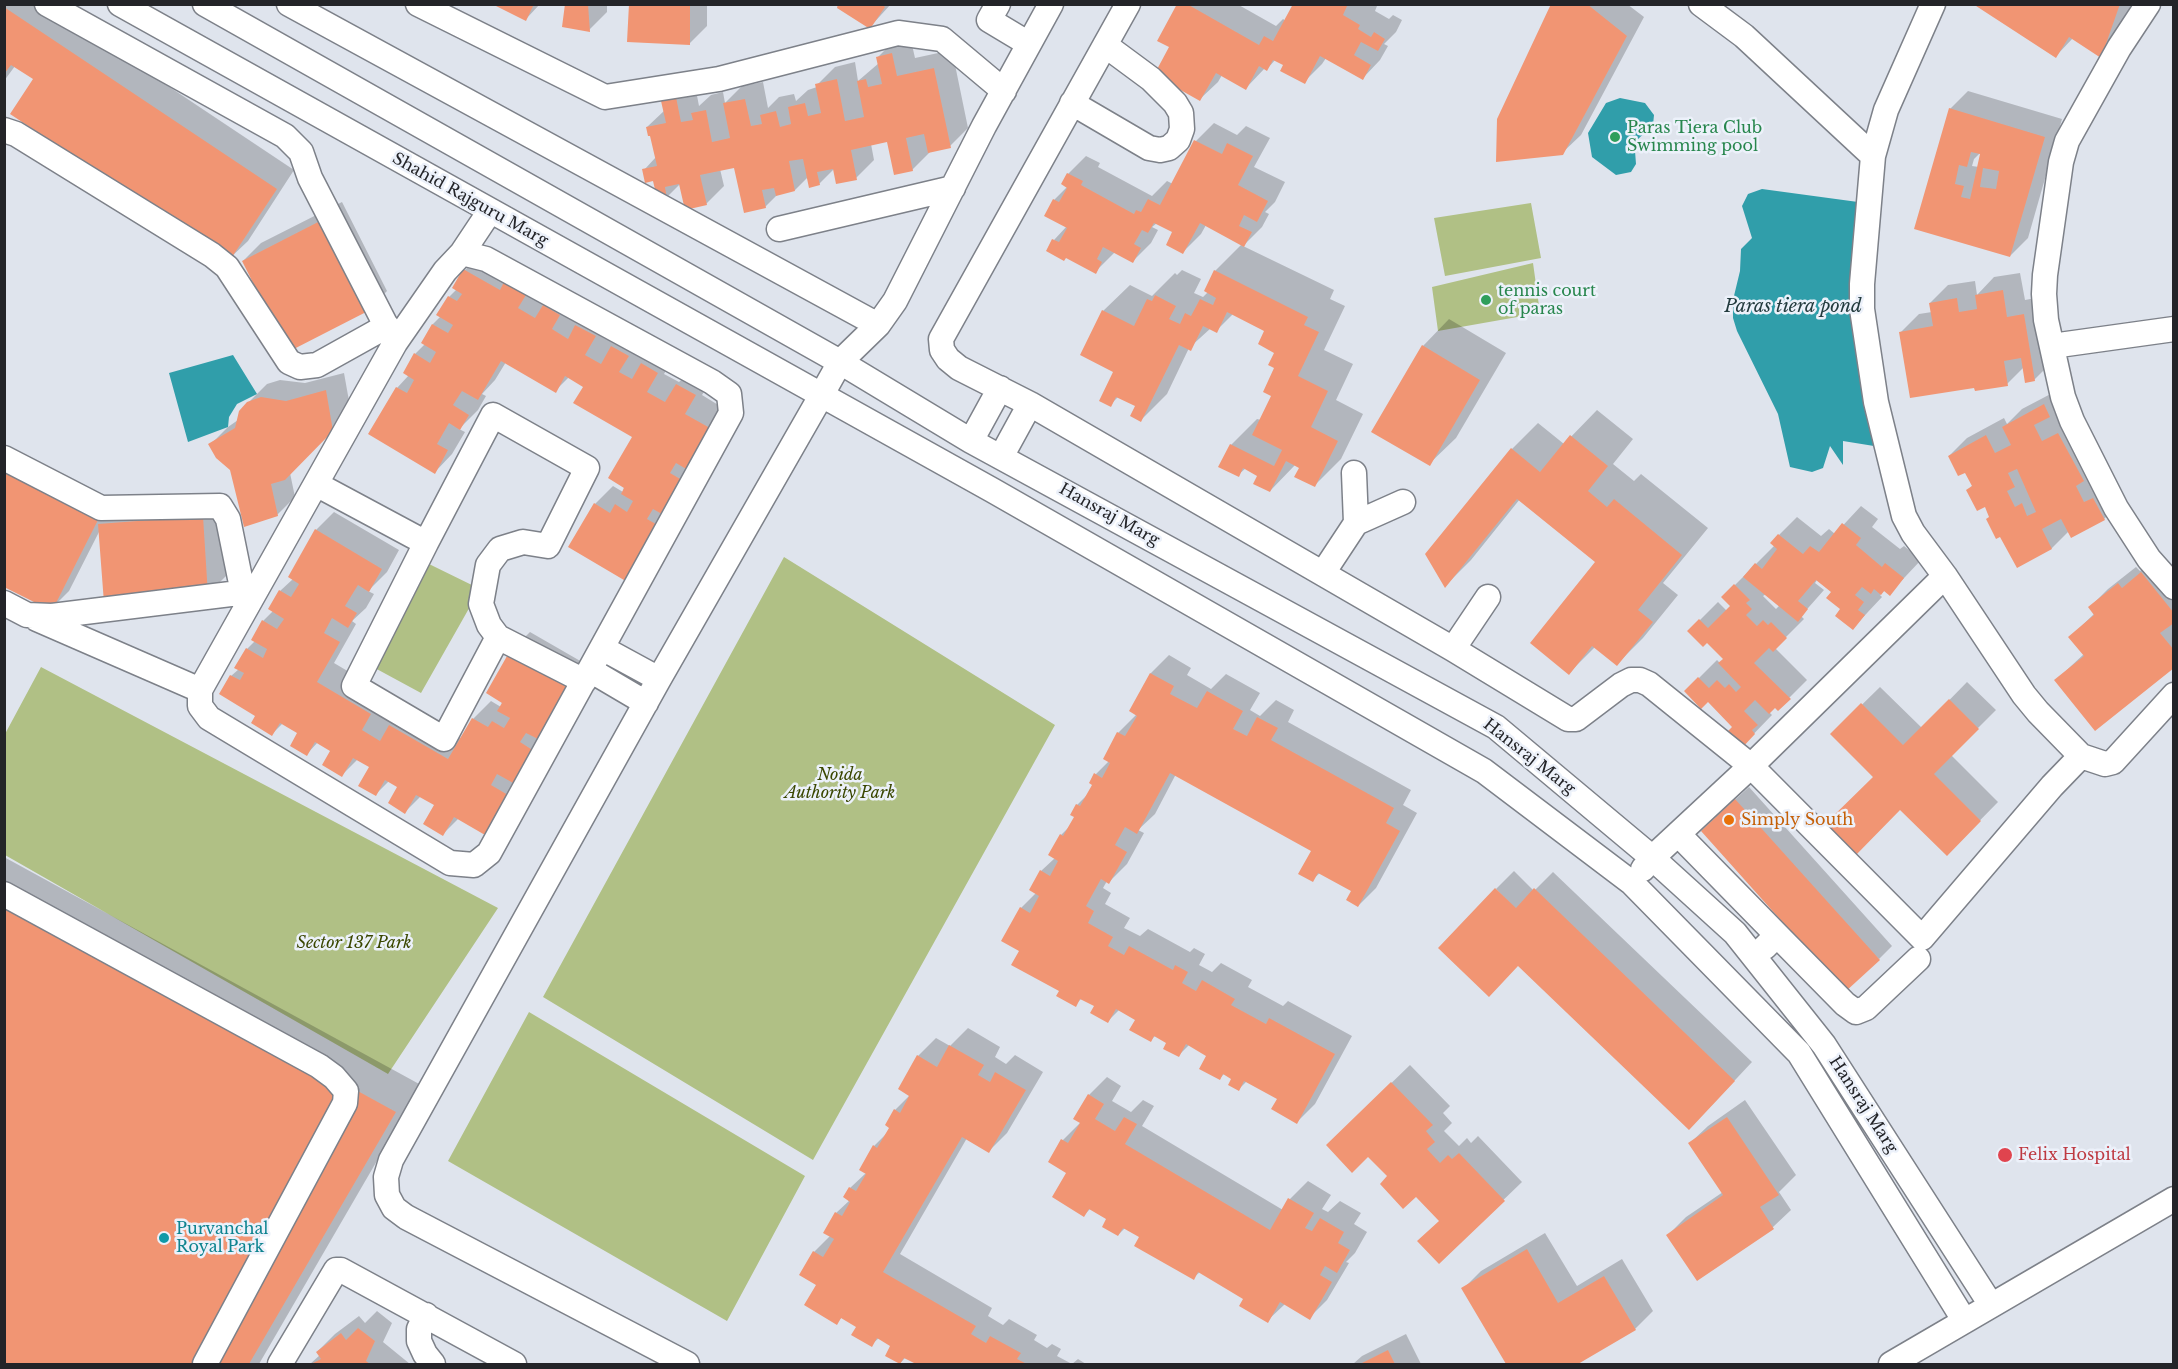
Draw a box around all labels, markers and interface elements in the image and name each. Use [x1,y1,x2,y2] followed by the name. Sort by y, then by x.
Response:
[1627,118,1762,156] place label: Paras Tiera Club Swimming pool
[1608,130,1622,144] marker: Paras Tiera Club Swimming pool
[389,149,551,251] street label: Shahid Rajguru Marg
[1498,281,1596,319] place label: tennis court of paras
[1479,293,1493,307] marker: tennis court of paras
[1724,296,1862,318] water label: Paras tiera pond
[1056,480,1162,550] street label: Hansraj Marg
[1479,715,1579,799] street label: Hansraj Marg
[785,765,895,803] park label: Noida Authority Park
[1741,810,1853,830] place label: Simply South
[1722,813,1736,827] marker: Simply South
[297,933,411,953] park label: Sector 137 Park
[1825,1053,1901,1157] street label: Hansraj Marg
[2018,1145,2131,1165] place label: Felix Hospital
[1996,1146,2014,1164] marker: Felix Hospital
[176,1219,268,1257] place label: Purvanchal Royal Park
[157,1231,171,1245] marker: Purvanchal Royal Park

